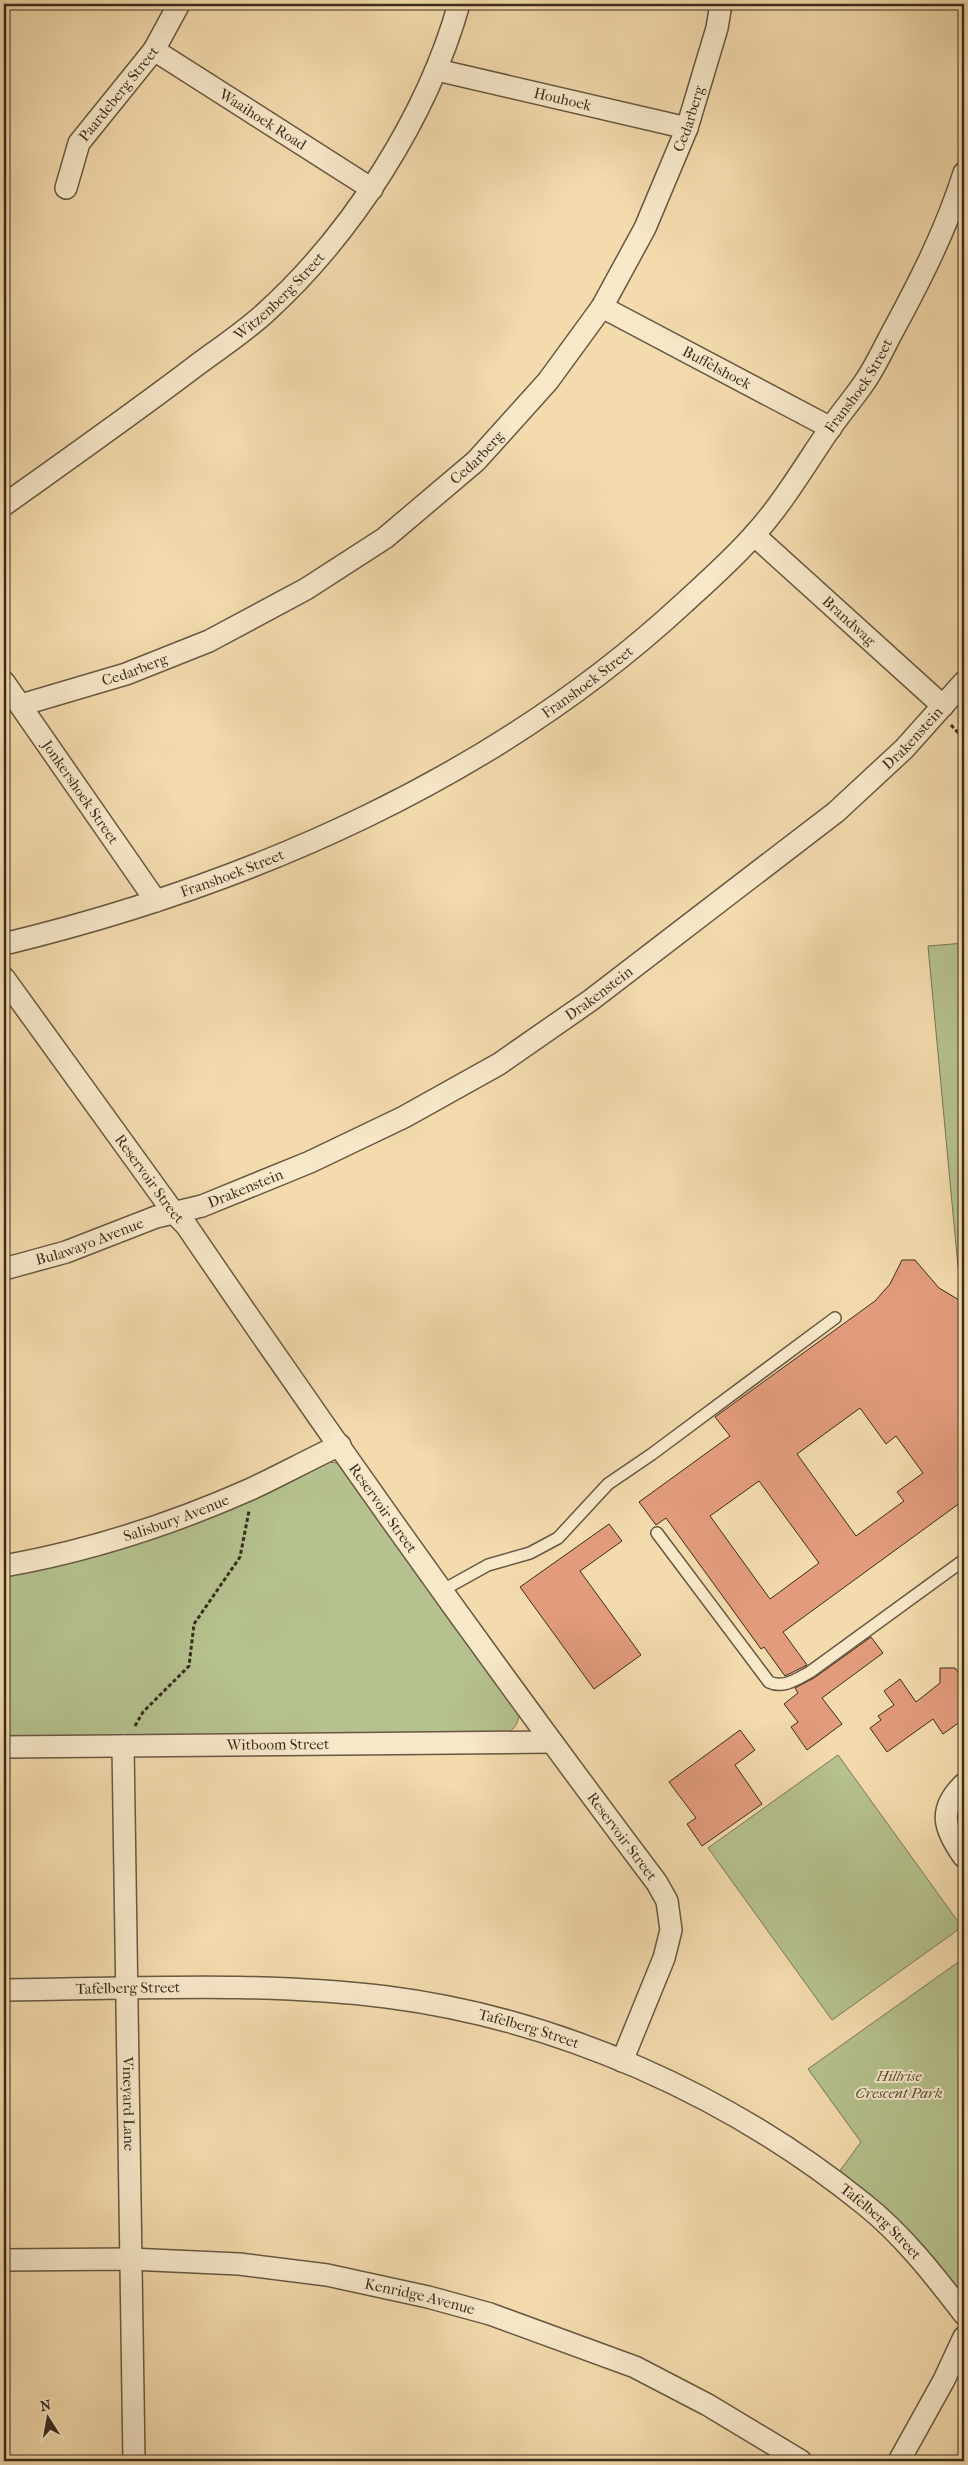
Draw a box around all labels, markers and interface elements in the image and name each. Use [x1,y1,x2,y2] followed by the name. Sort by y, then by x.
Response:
[75,42,163,145] street label: Paardeberg Street
[669,83,708,155] street label: Cedarberg
[215,84,310,154] street label: Waaihoek Road
[532,84,594,115] street label: Houhoek
[229,248,329,345] street label: Witzenberg Street
[821,335,897,436] street label: Franshoek Street
[679,342,755,393] street label: Buffelshoek
[446,427,508,488] street label: Cedarberg
[818,592,880,650] street label: Brandwag
[538,642,637,722] street label: Franshoek Street
[100,649,171,690] street label: Cedarberg
[879,703,947,773] street label: Drakenstein
[38,736,123,848] street label: Jonkershoek Street
[178,845,287,901] street label: Franshoek Street
[561,962,636,1024] street label: Drakenstein
[111,1131,189,1228] street label: Reservoir Street
[205,1165,286,1212] street label: Drakenstein
[34,1213,147,1269] street label: Bulawayo Avenue
[345,1460,421,1557] street label: Reservoir Street
[121,1490,232,1545] street label: Salisbury Avenue
[226,1735,330,1754] street label: Witboom Street
[583,1789,661,1885] street label: Reservoir Street
[76,1978,181,1998] street label: Tafelberg Street
[477,2005,582,2052] street label: Tafelberg Street
[119,2056,138,2152] street label: Vineyard Lane
[855,2067,943,2102] park label: Hillrise Crescent Park
[836,2180,926,2264] street label: Tafelberg Street
[363,2274,477,2319] street label: Kenridge Avenue
[22,2392,72,2442] north arrow
[39,2396,53,2415] text: N

